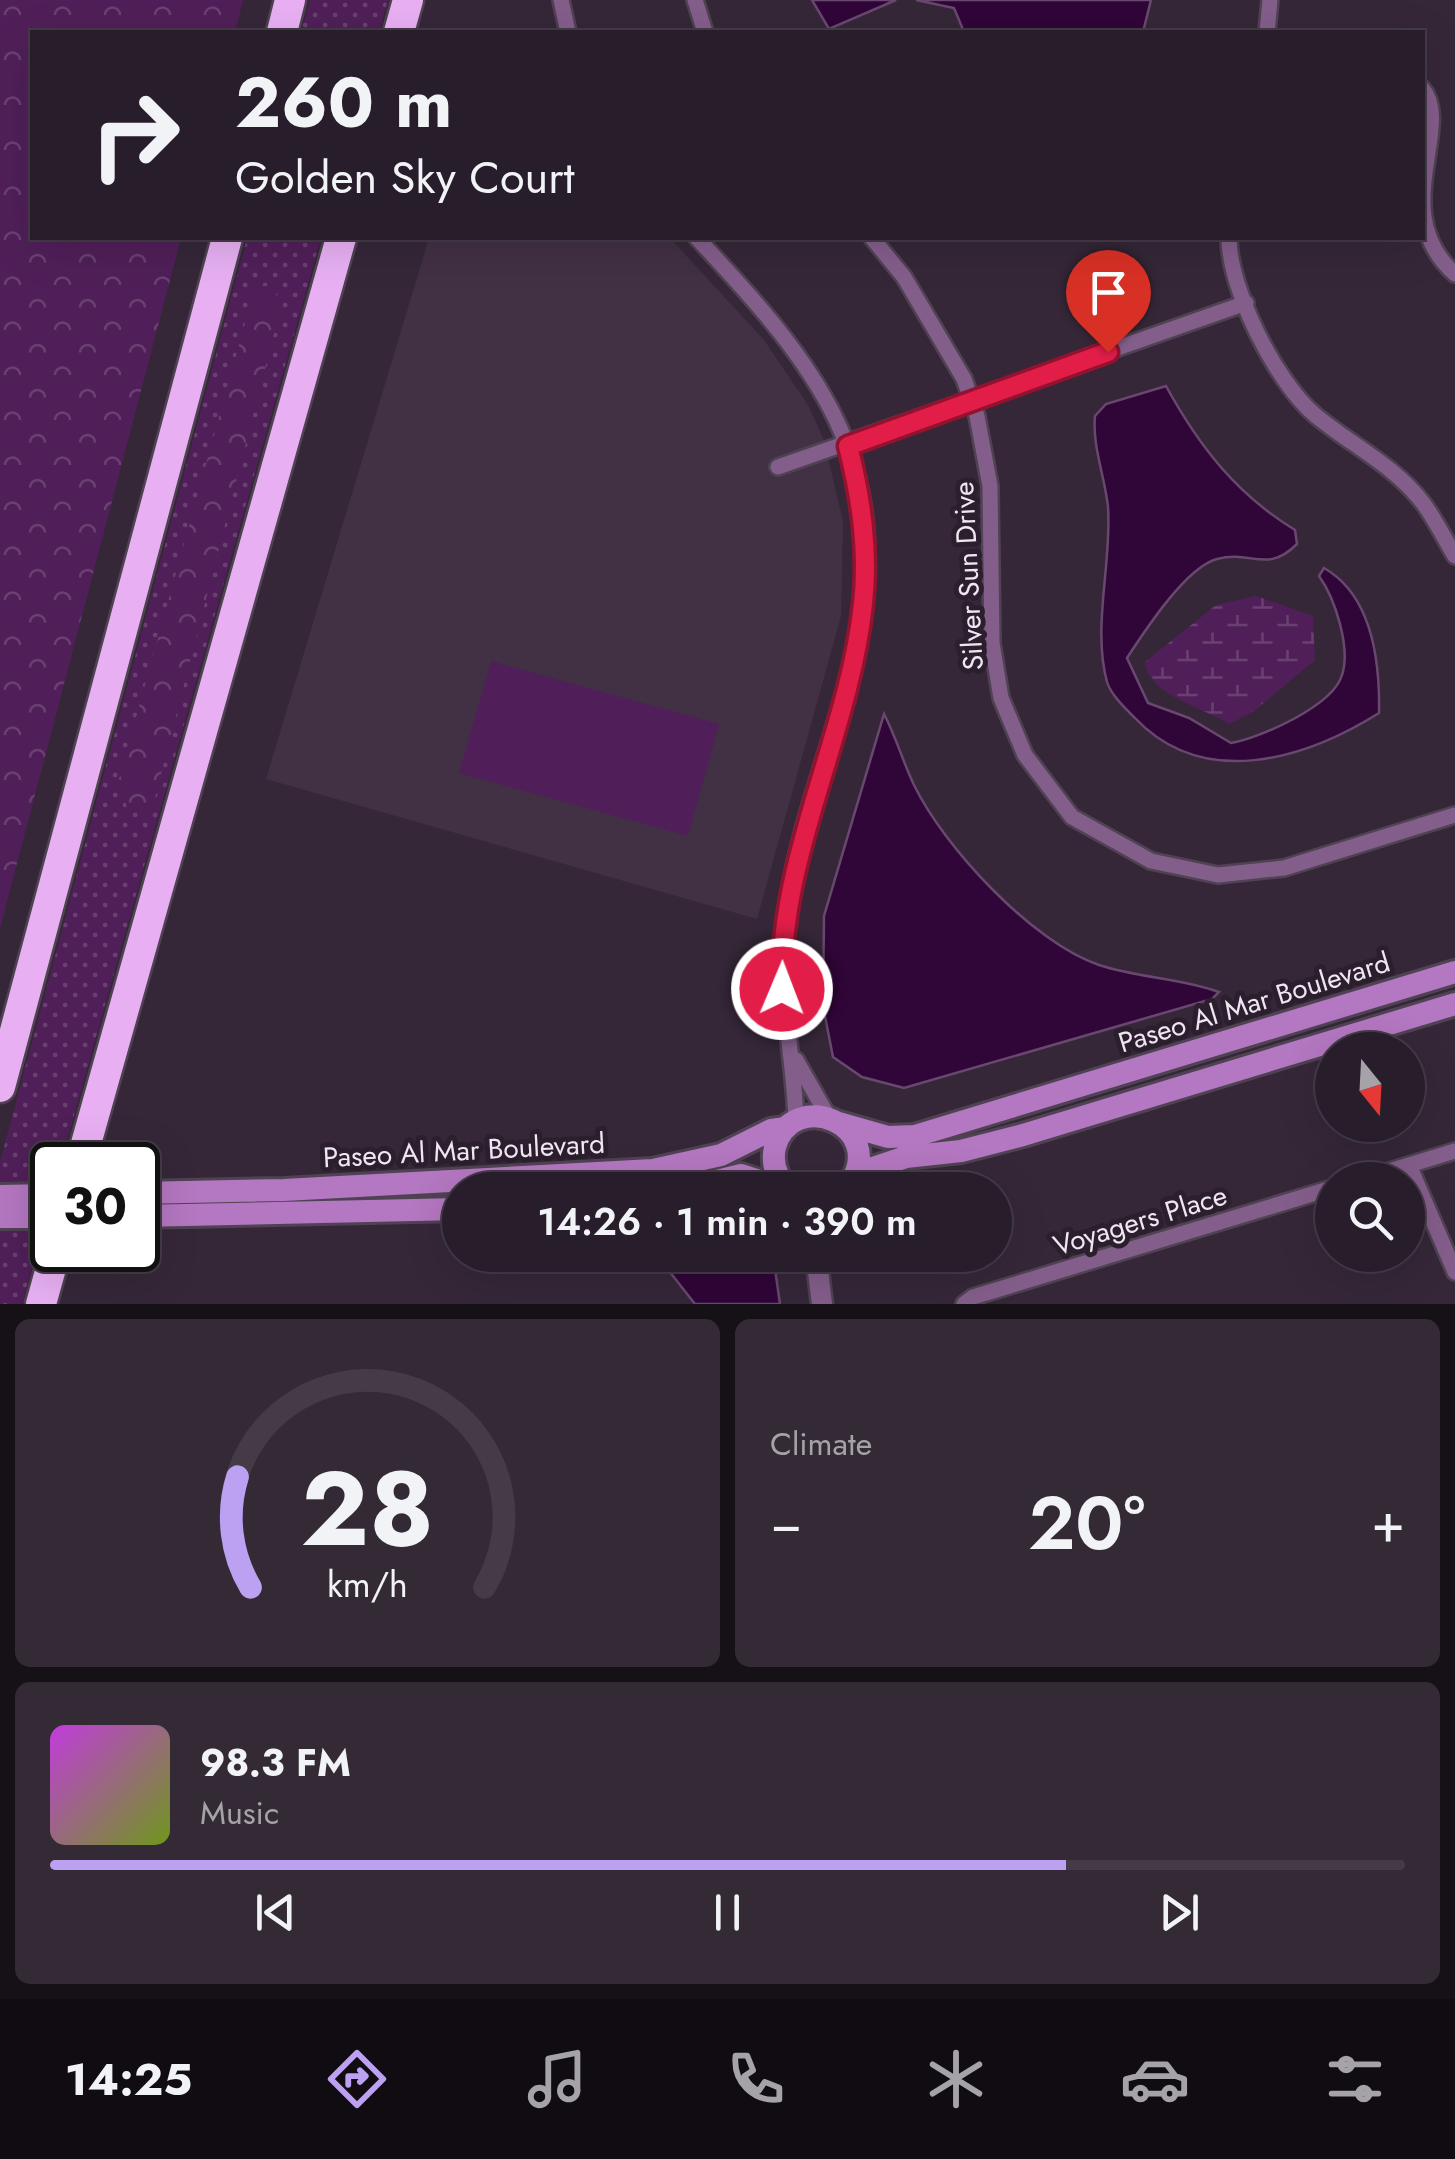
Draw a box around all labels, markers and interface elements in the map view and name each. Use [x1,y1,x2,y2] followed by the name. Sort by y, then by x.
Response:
[235,52,453,153] text: 260 m
[70,70,200,200] icon: right
[235,145,574,210] text: Golden Sky Court
[1066,250,1151,353] pin
[1081,265,1136,320] icon: arrive
[943,481,994,671] street label: Silver Sun Drive
[730,937,834,1041] position arrow
[1113,942,1395,1063] street label: Paseo Al Mar Boulevard
[1315,1032,1425,1142] north arrow
[1315,1032,1425,1272] map controls
[322,1123,606,1178] street label: Paseo Al Mar Boulevard
[30,1142,160,1272] speed limit sign: 30
[1315,1162,1425,1272] button: search
[1048,1175,1232,1266] street label: Voyagers Place
[537,1194,917,1249] text: 14:26 · 1 min · 390 m
[770,1421,872,1467] text: Climate
[301,1434,434,1584] text: 28
[1028,1469,1145,1577] text: 20°
[770,1483,802,1563] text: −
[1371,1483,1405,1563] text: +
[327,1559,408,1610] text: km/h
[200,1735,351,1790] text: 98.3 FM
[200,1790,279,1836] text: Music
[248,1885,303,1940] icon: previous
[700,1885,755,1940] icon: pause
[1152,1885,1207,1940] icon: next
[322,2044,392,2114] icon: directions
[522,2044,592,2114] icon: music
[721,2044,791,2114] icon: phone
[921,2044,991,2114] icon: climate
[1120,2044,1190,2114] icon: car
[1320,2044,1390,2114] icon: filters
[65,2047,192,2112] text: 14:25

